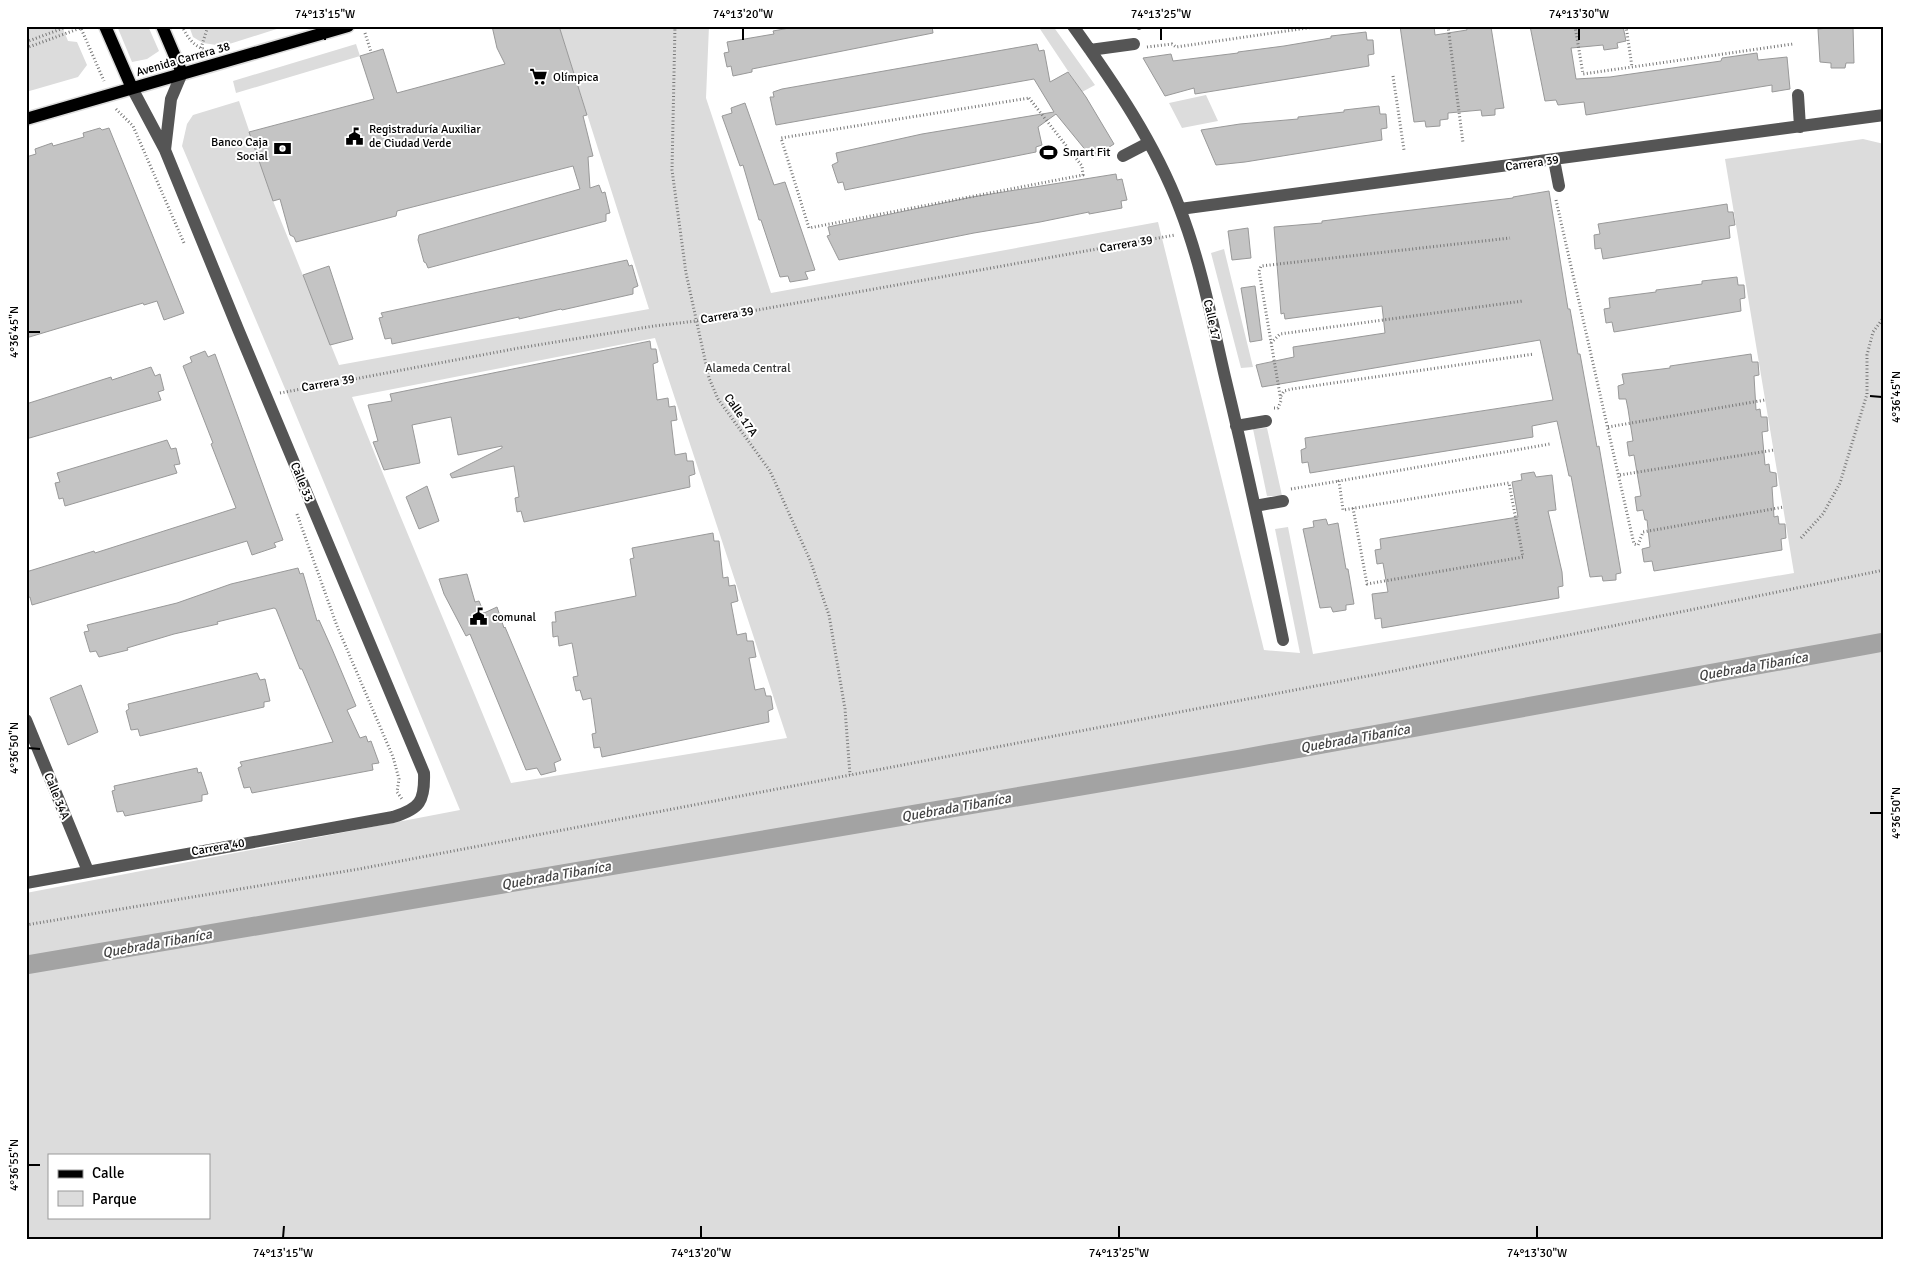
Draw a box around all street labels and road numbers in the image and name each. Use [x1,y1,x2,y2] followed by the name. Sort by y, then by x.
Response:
[134,39,232,80] street label: Avenida Carrera 38
[1504,152,1560,175] street label: Carrera 39
[1098,232,1154,257] street label: Carrera 39
[1200,298,1224,342] street label: Calle 17
[699,303,755,328] street label: Carrera 39
[300,371,356,396] street label: Carrera 39
[720,391,761,440] street label: Calle 17A
[287,460,316,504] street label: Calle 33
[40,771,73,822] street label: Calle 34A
[190,835,246,860] street label: Carrera 40

